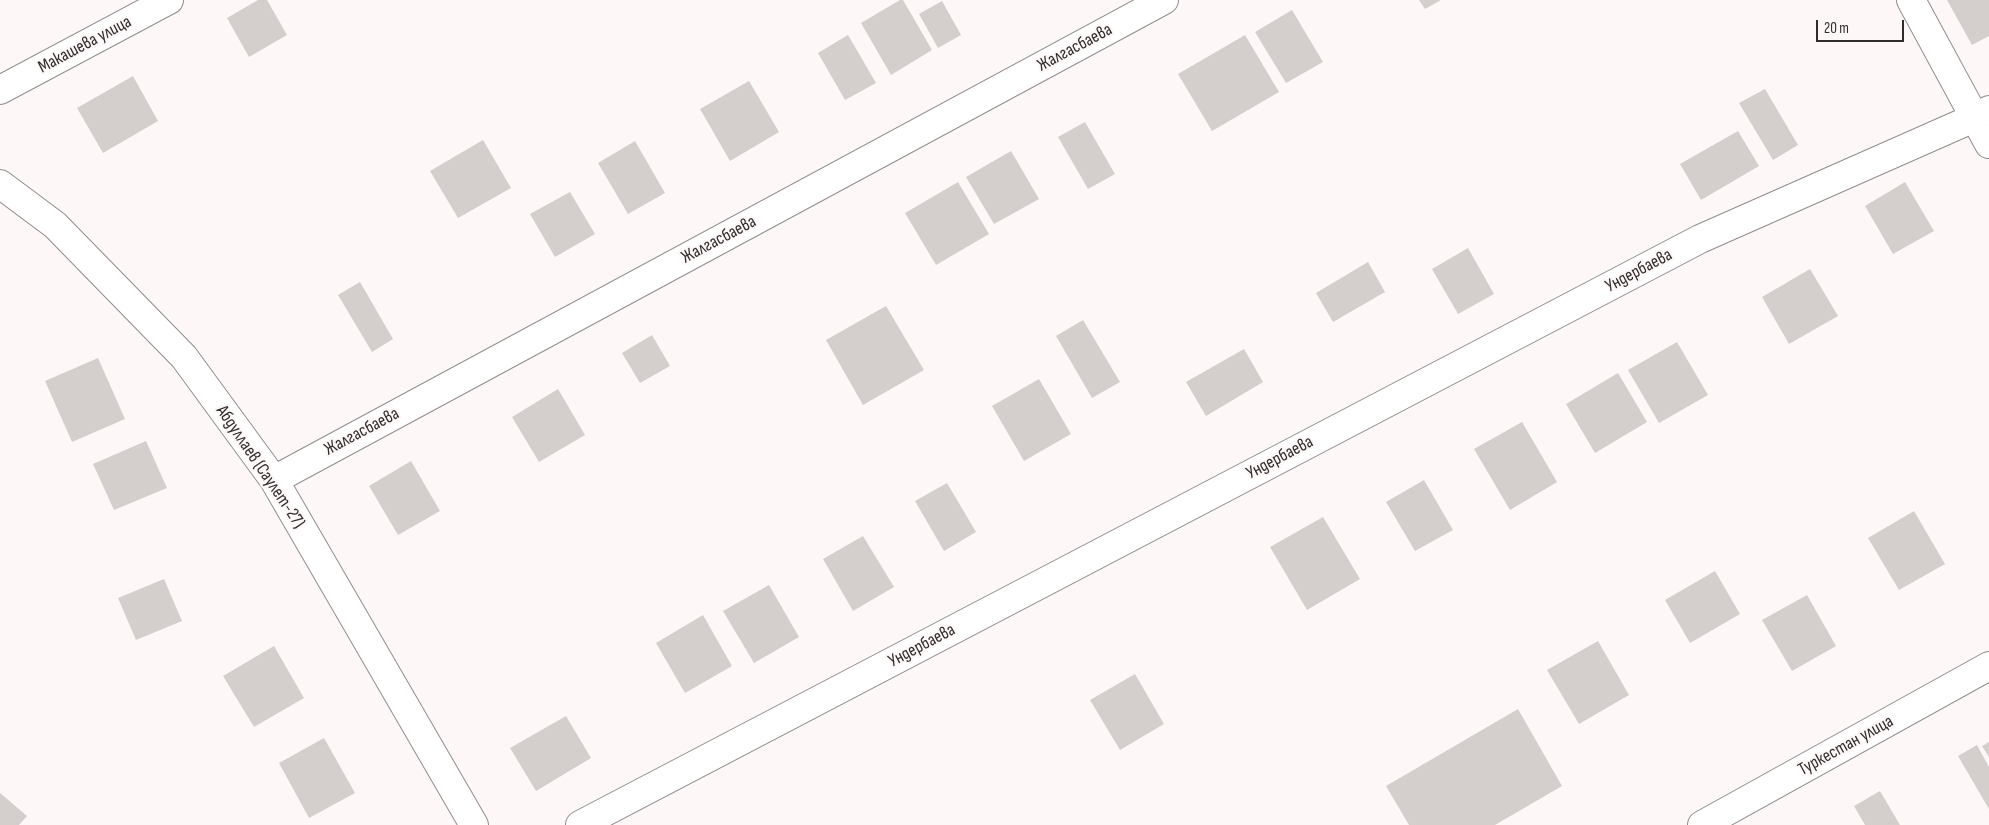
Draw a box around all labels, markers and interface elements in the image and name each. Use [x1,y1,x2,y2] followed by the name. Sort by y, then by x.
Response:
[1819,10,1906,42] scale bar
[35,11,135,79] street label: Макашева улица
[1034,19,1116,77] street label: Жалгасбаева
[1824,19,1849,38] text: 20 m
[678,211,760,269] street label: Жалгасбаева
[1602,244,1676,298] street label: Ундербаева
[211,401,309,533] street label: Абдуллаев (Саулет-27)
[321,403,403,461] street label: Жалгасбаева
[1243,431,1317,485] street label: Ундербаева
[885,619,959,673] street label: Ундербаева
[1795,711,1897,781] street label: Туркестан улица

